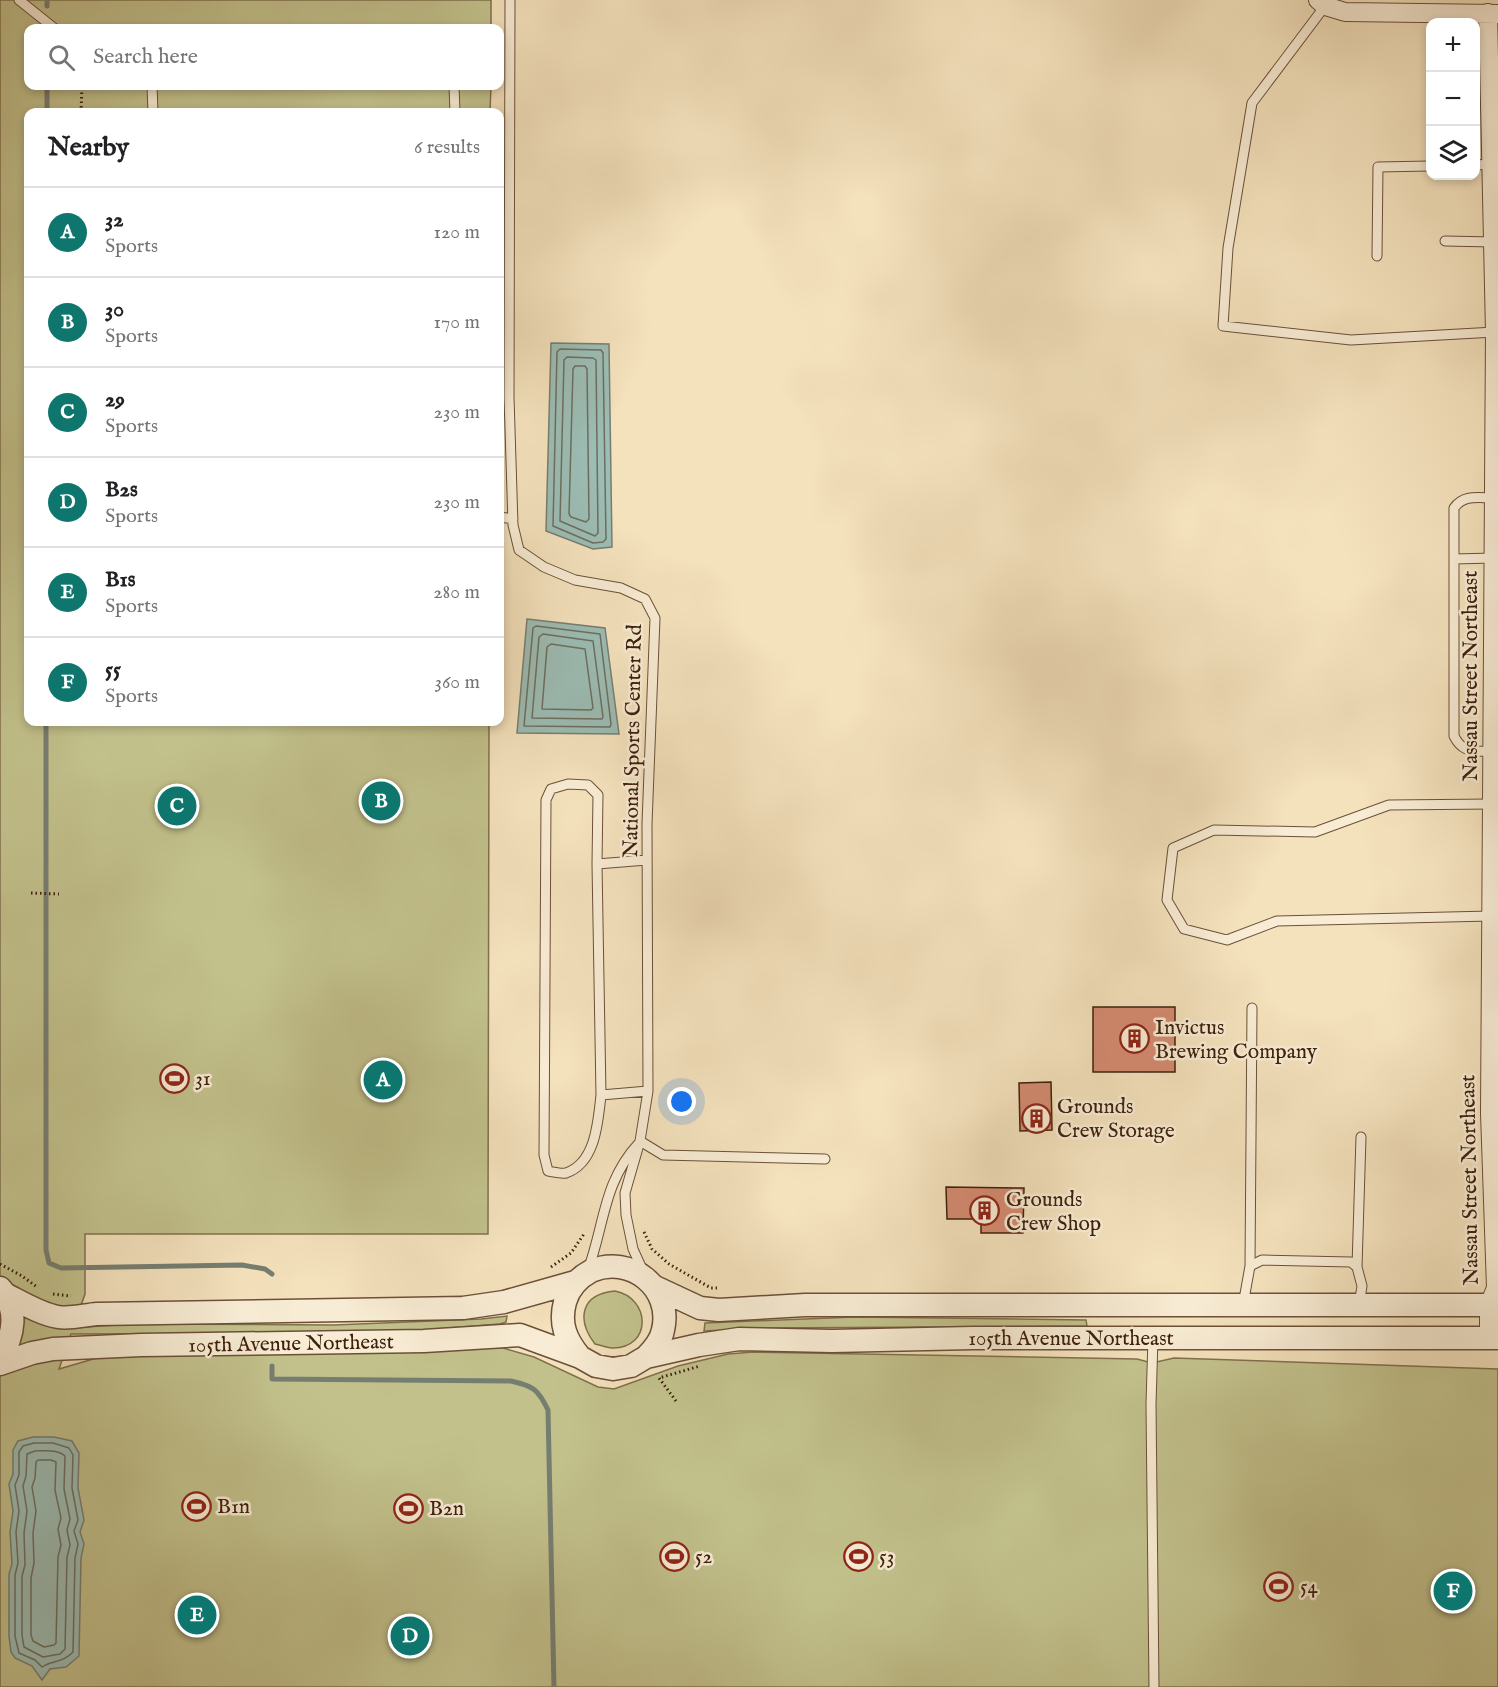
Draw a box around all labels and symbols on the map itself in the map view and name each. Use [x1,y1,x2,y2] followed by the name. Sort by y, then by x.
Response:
[1458,571,1485,781] street label: Nassau Street Northeast
[618,623,649,858] street label: National Sports Center Rd
[362,778,400,824] pin: B
[158,784,196,828] pin: C
[1155,1015,1318,1066] place label: Invictus Brewing Company
[1118,1023,1150,1055] building icon: Invictus Brewing Company
[364,1058,403,1102] pin: A
[158,1062,190,1094] sports icon: 31
[195,1066,211,1093] place label: 31
[1455,1074,1486,1286] street label: Nassau Street Northeast
[667,1087,696,1116] your location
[1057,1094,1175,1145] place label: Grounds Crew Storage
[1020,1102,1052,1134] building icon: Grounds Crew Storage
[1006,1187,1101,1238] place label: Grounds Crew Shop
[969,1195,1001,1227] building icon: Grounds Crew Shop
[968,1326,1174,1353] street label: 105th Avenue Northeast
[188,1329,394,1360] street label: 105th Avenue Northeast
[180,1490,212,1522] sports icon: B1n
[392,1492,424,1524] sports icon: B2n
[217,1494,250,1521] place label: B1n
[429,1496,464,1523] place label: B2n
[658,1540,690,1572] sports icon: 52
[842,1540,874,1572] sports icon: 53
[695,1544,713,1571] place label: 52
[879,1544,894,1571] place label: 53
[1434,1568,1472,1614] pin: F
[1263,1570,1295,1602] sports icon: 54
[1300,1574,1319,1601] place label: 54
[178,1592,216,1638] pin: E
[390,1614,430,1658] pin: D

